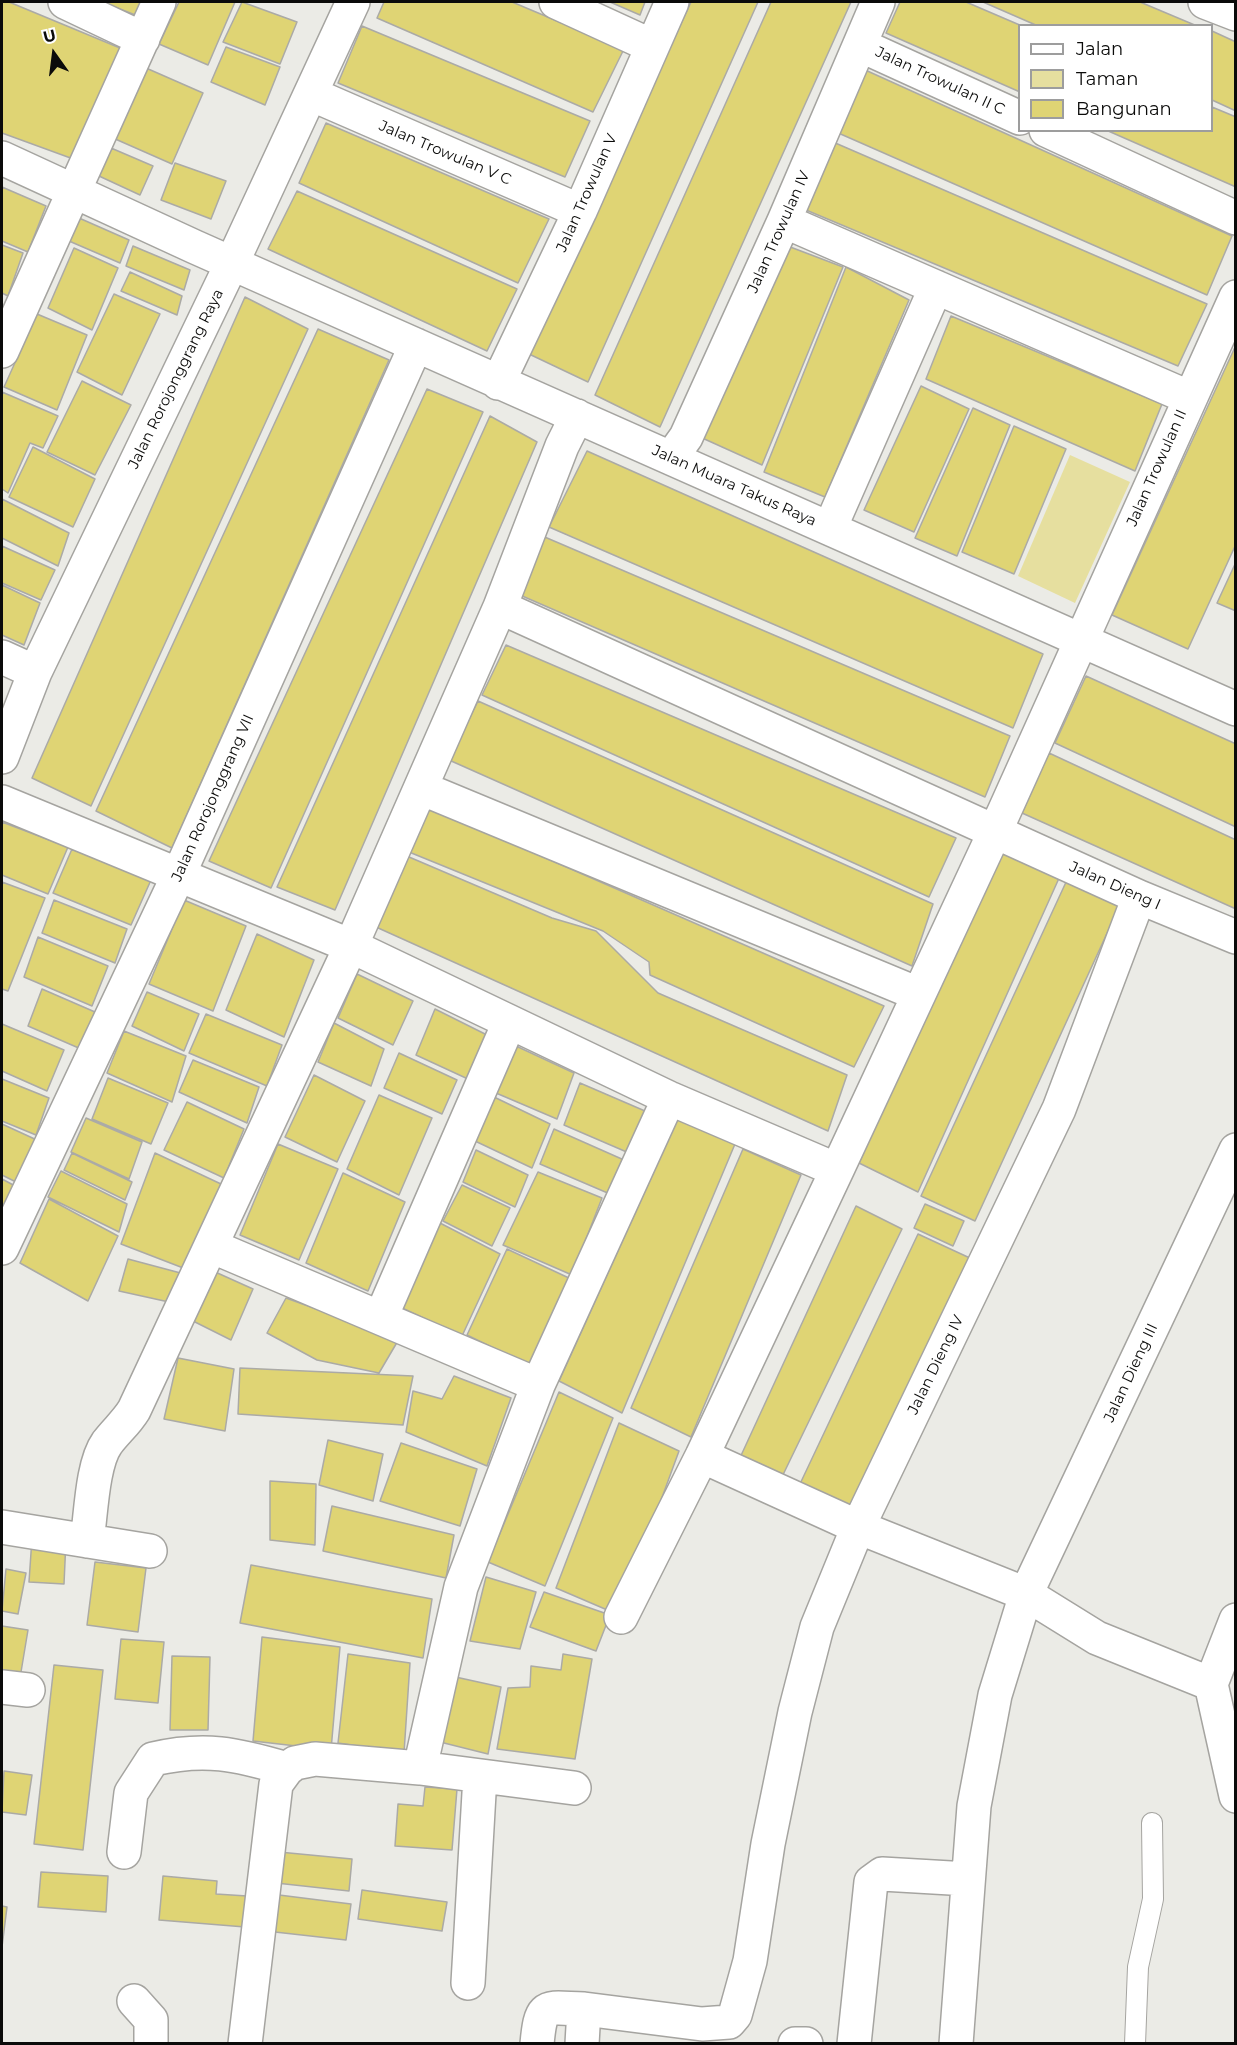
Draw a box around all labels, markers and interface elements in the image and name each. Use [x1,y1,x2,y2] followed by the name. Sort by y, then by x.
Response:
[24,24,84,84] north arrow
[1018,24,1213,132] legend
[41,25,58,47] text: U
[1076,38,1123,60] text: Jalan
[872,43,1008,119] street label: Jalan Trowulan II C
[1076,68,1138,90] text: Taman
[1076,98,1172,120] text: Bangunan
[376,117,514,189] street label: Jalan Trowulan V C
[553,131,621,255] street label: Jalan Trowulan V
[744,168,814,296] street label: Jalan Trowulan IV
[125,286,227,472] street label: Jalan Rorojonggrang Raya
[1123,407,1191,529] street label: Jalan Trowulan II
[649,442,819,530] street label: Jalan Muara Takus Raya
[168,712,258,884] street label: Jalan Rorojonggrang VII
[1067,858,1163,914] street label: Jalan Dieng I
[904,1313,968,1417] street label: Jalan Dieng IV
[1100,1321,1162,1425] street label: Jalan Dieng III

